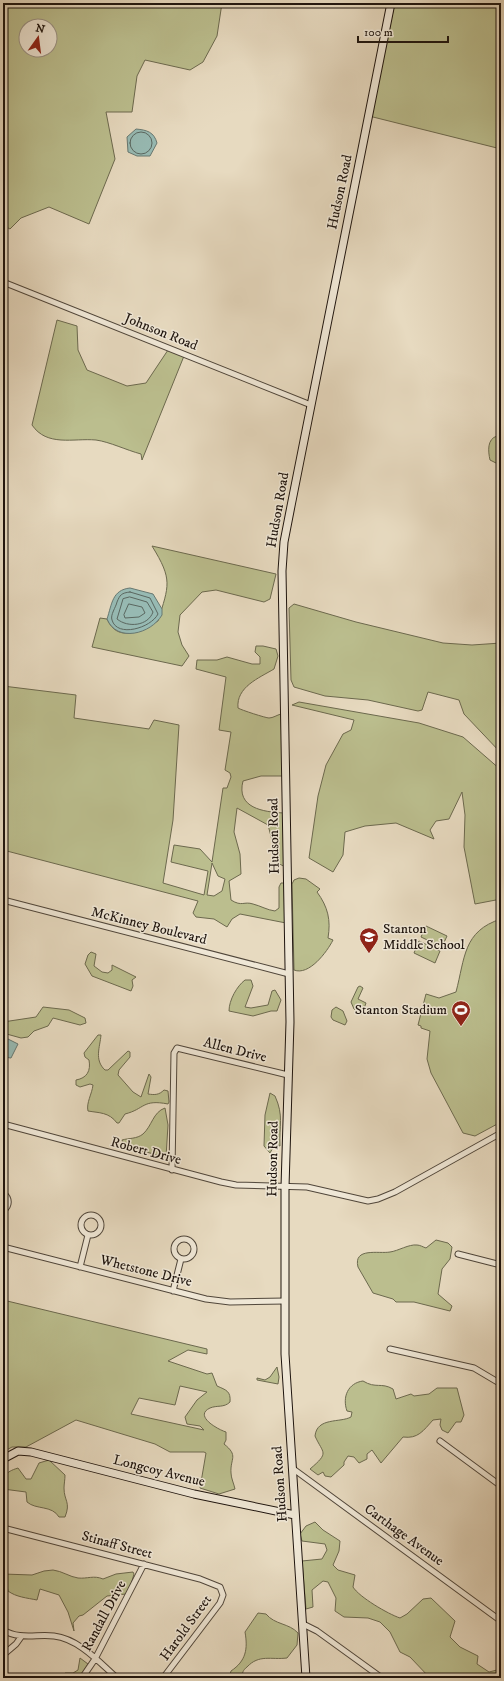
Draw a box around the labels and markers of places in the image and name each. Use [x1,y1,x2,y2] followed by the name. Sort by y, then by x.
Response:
[383,920,466,954] place label: Stanton Middle School
[358,926,380,954] school or university icon: Stanton Middle School
[450,999,472,1027] sports icon: Stanton Stadium
[355,1001,447,1019] place label: Stanton Stadium

